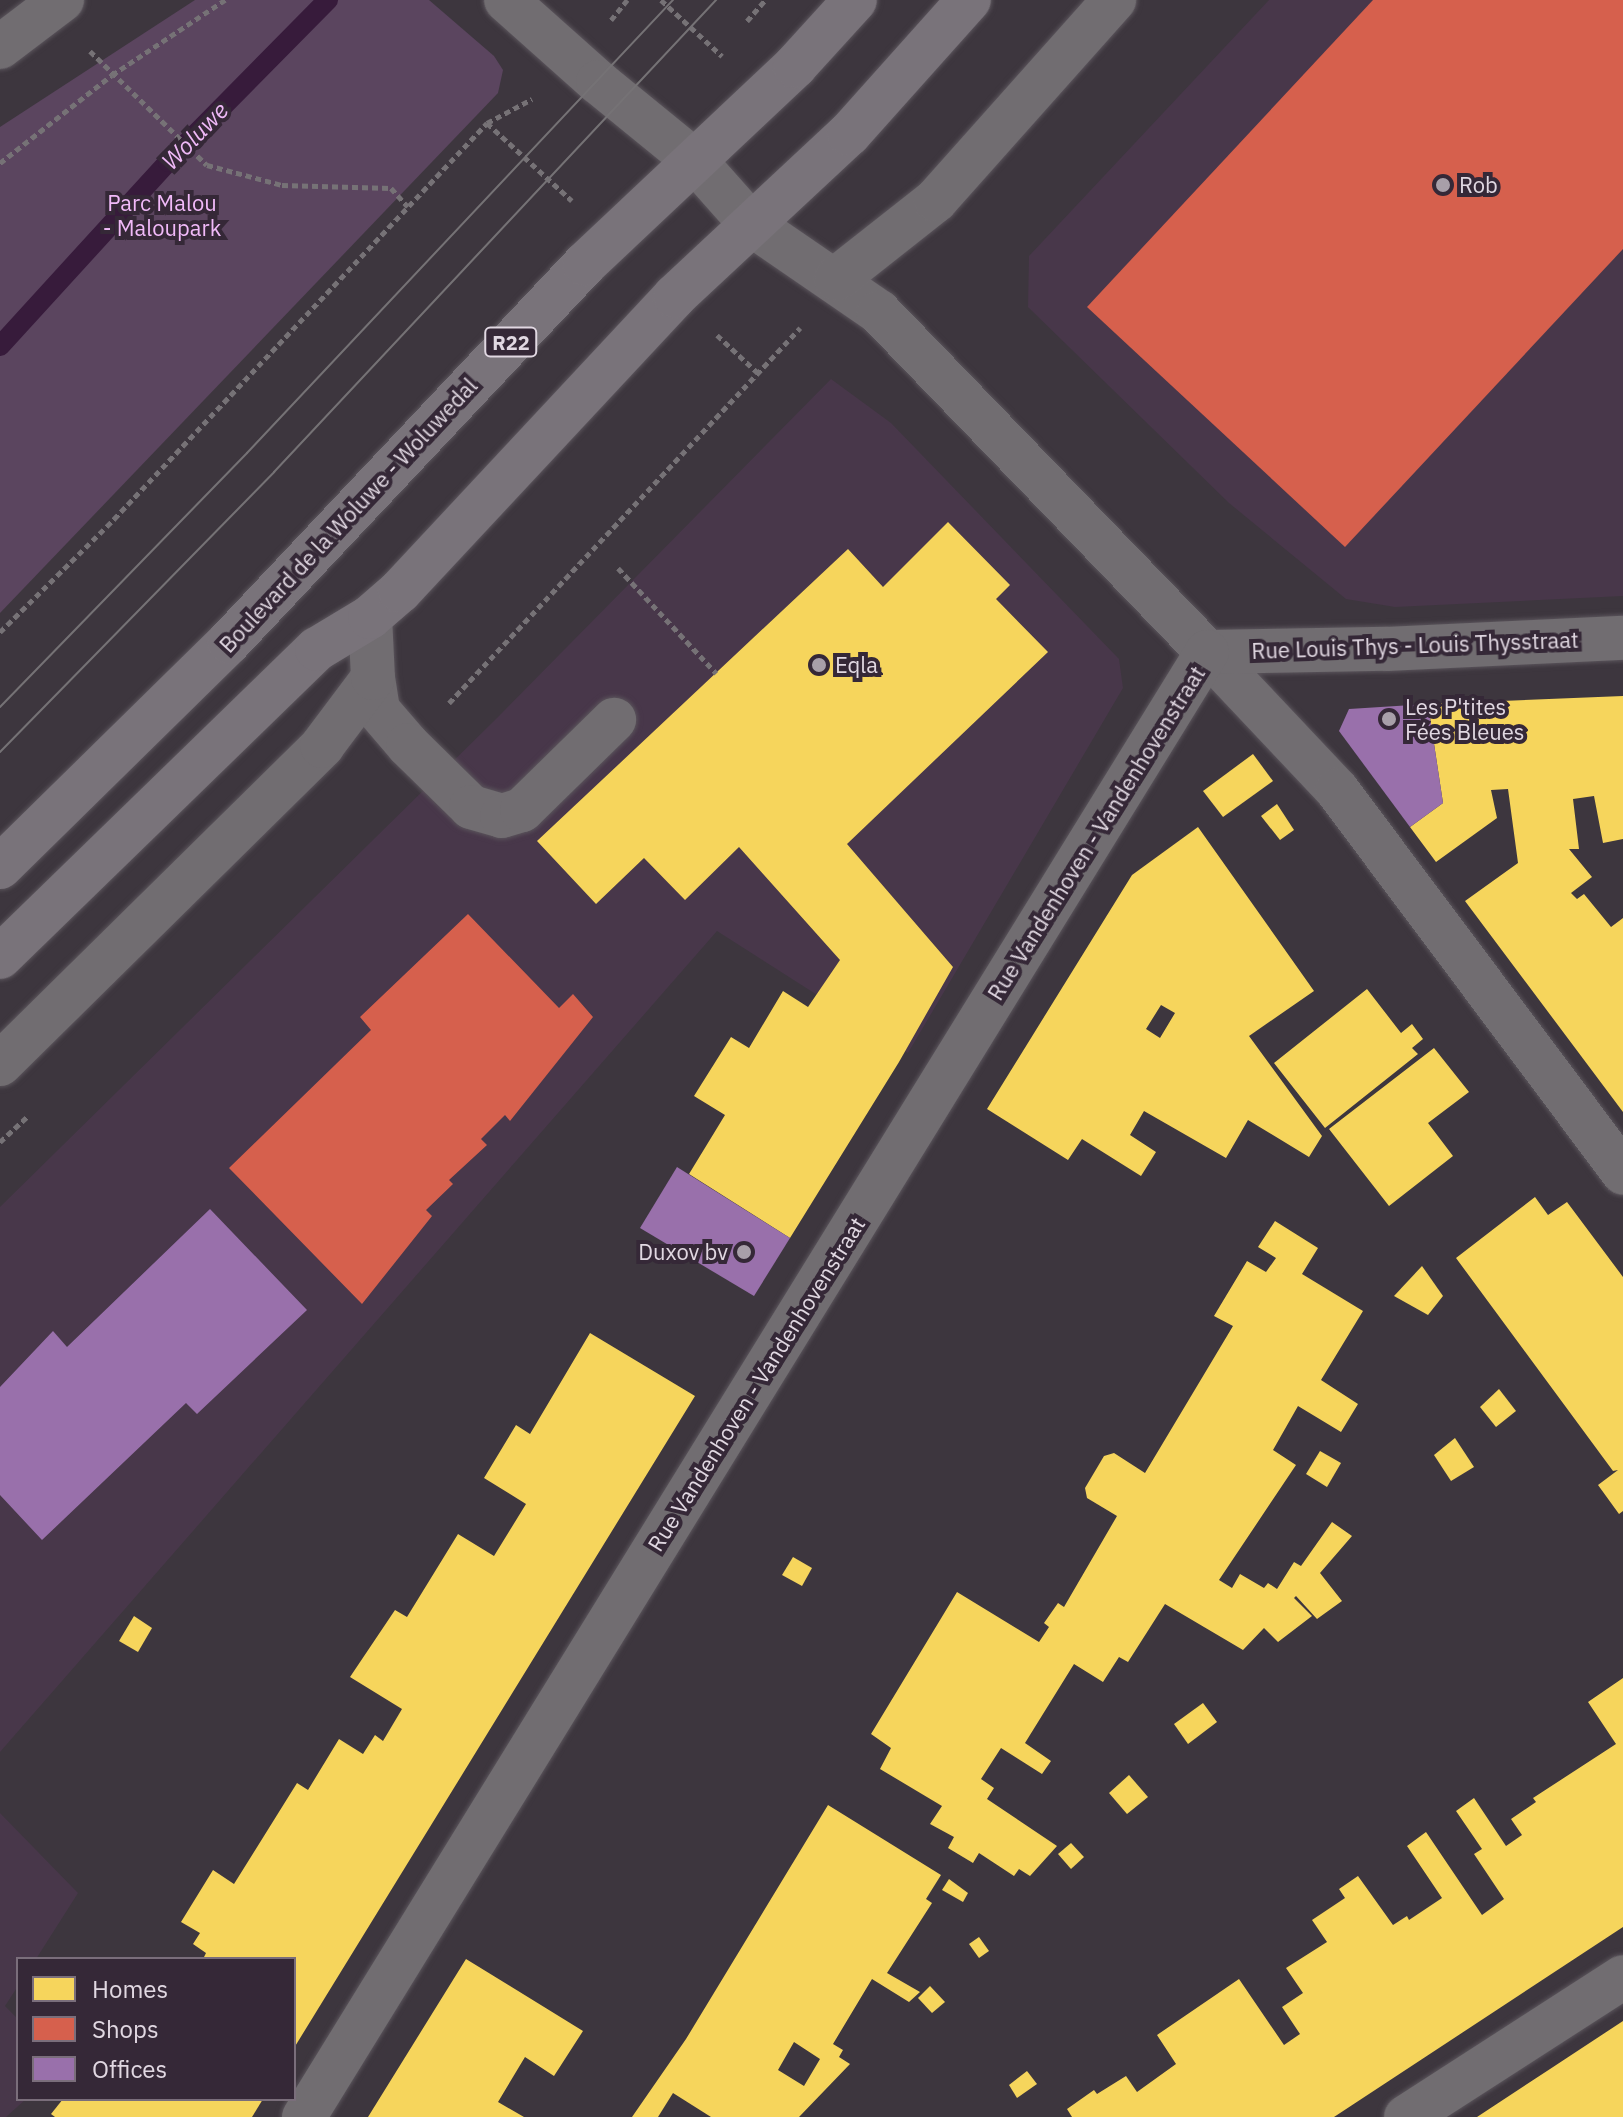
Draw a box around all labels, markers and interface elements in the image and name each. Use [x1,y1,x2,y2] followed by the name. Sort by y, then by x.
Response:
[156,96,234,176] water label: Woluwe
[1459,172,1498,198] place label: Rob
[1434,176,1452,194] marker: Rob
[103,189,221,240] park label: Parc Malou - Maloupark
[483,326,539,358] road number: R22
[214,372,482,658] street label: Boulevard de la Woluwe - Woluwedal
[1251,626,1579,664] street label: Rue Louis Thys - Louis Thysstraat
[835,652,878,678] place label: Eqla
[810,656,828,674] marker: Eqla
[982,661,1210,1005] street label: Rue Vandenhoven - Vandenhovenstraat
[1405,693,1525,744] place label: Les P'tites Fées Bleues
[1380,710,1398,728] marker: Les P'tites Fées Bleues
[642,1212,870,1556] street label: Rue Vandenhoven - Vandenhovenstraat
[638,1239,728,1265] place label: Duxov bv
[735,1243,753,1261] marker: Duxov bv
[16,1957,296,2101] legend
[92,1973,168,2005] text: Homes
[92,2013,159,2045] text: Shops
[92,2053,167,2085] text: Offices

